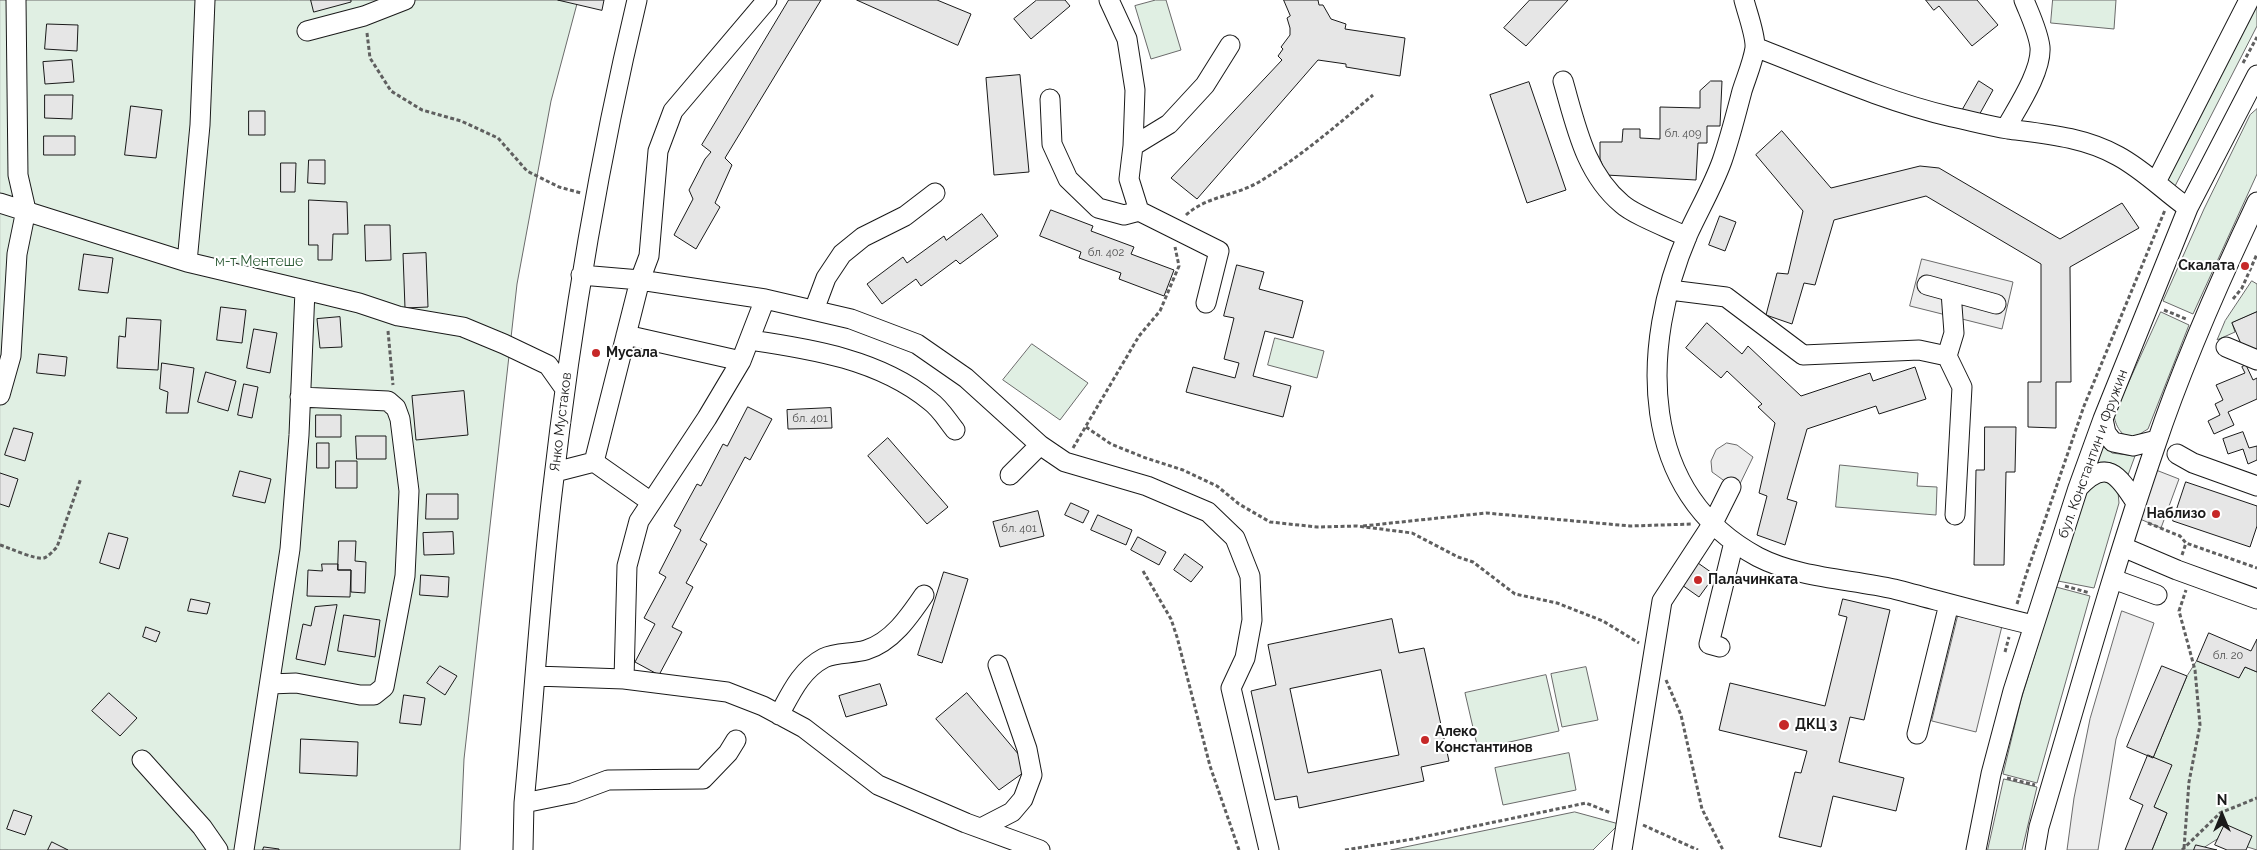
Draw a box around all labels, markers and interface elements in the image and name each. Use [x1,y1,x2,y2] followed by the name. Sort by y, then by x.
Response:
[1664,127,1702,141] house number: бл. 409
[1088,246,1124,260] house number: бл. 402
[215,254,303,270] park label: м-т Ментeше
[2178,258,2235,274] place label: Скалата
[2239,260,2251,272] marker: Скалата
[606,345,658,361] place label: Мусала
[590,347,602,359] marker: Мусала
[2055,367,2131,541] street label: бул. Константин и Фружин
[547,371,575,473] street label: Янко Мустаков
[792,412,828,426] house number: бл. 401
[2147,506,2206,522] place label: Наблизо
[2210,508,2222,520] marker: Наблизо
[1001,522,1037,536] house number: бл. 401
[1708,572,1798,588] place label: Палачинката
[1692,574,1704,586] marker: Палачинката
[2213,649,2243,663] house number: бл. 20
[1795,717,1837,733] place label: ДКЦ 3
[1777,718,1791,732] marker: ДКЦ 3
[1435,724,1533,756] place label: Алеко Константинов
[1419,734,1431,746] marker: Алеко Константинов
[2197,790,2247,840] north arrow
[2217,792,2227,808] text: N

